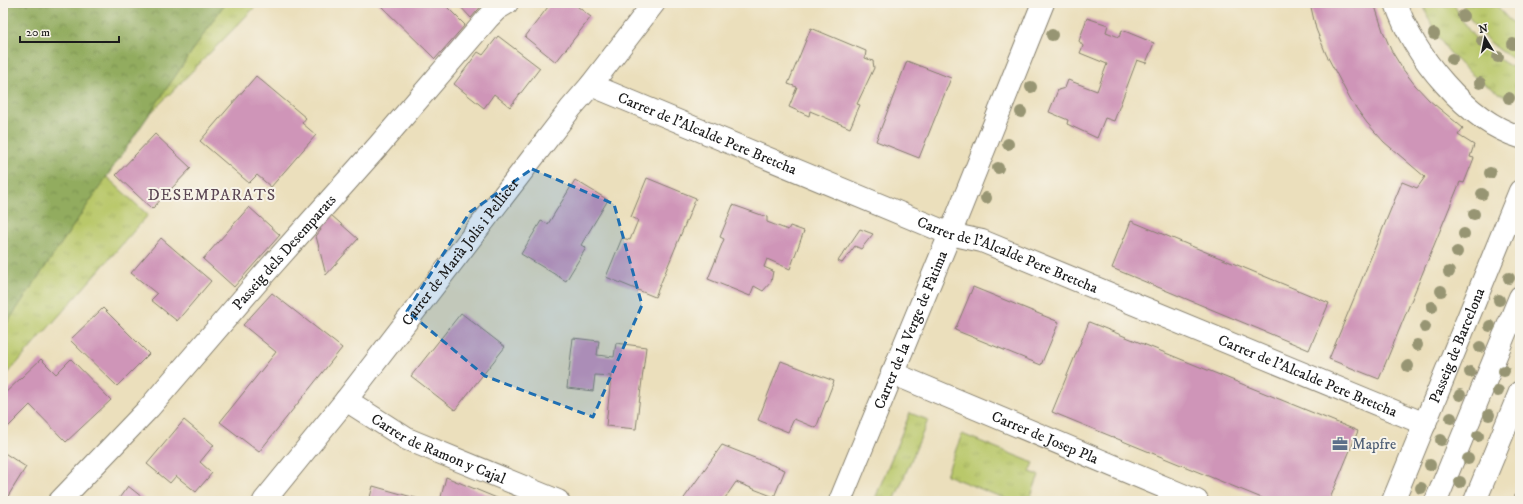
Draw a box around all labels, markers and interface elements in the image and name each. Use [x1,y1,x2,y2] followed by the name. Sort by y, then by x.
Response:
[20,18,119,44] scale bar
[1465,18,1505,58] north arrow
[1478,21,1489,37] text: N
[26,25,50,40] text: 20 m
[615,88,800,179] street label: Carrer de l'Alcalde Pere Bretcha
[397,174,523,330] street label: Carrer de Marià Jolis i Pellicer
[148,185,276,205] district label: DESEMPARATS
[228,190,340,314] street label: Passeig dels Desemparats
[914,212,1101,298] street label: Carrer de l'Alcalde Pere Bretcha
[869,247,952,412] street label: Carrer de la Verge de Fàtima
[1425,285,1489,406] street label: Passeig de Barcelona
[1215,330,1401,421] street label: Carrer de l'Alcalde Pere Bretcha
[989,406,1102,468] street label: Carrer de Josep Pla
[368,409,509,488] street label: Carrer de Ramon y Cajal
[1331,435,1349,453] office icon: Mapfre
[1352,435,1396,454] place label: Mapfre

